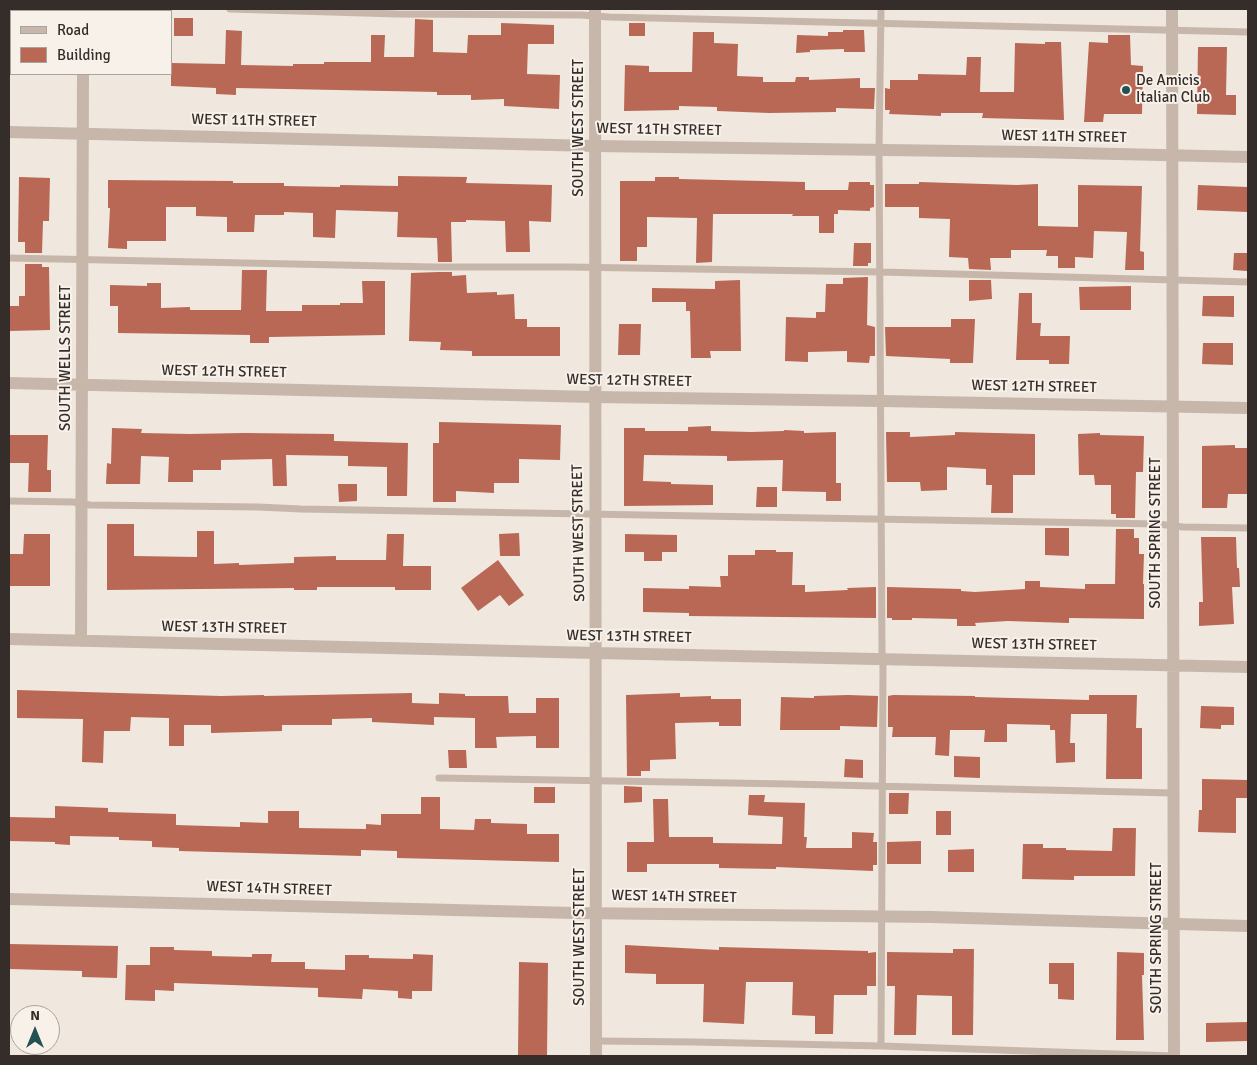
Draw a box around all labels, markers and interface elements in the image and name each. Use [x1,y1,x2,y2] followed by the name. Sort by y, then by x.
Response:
[10,10,172,75] legend
[57,21,89,39] text: Road
[57,46,111,64] text: Building
[570,59,588,197] street label: SOUTH WEST STREET
[1136,72,1210,107] place label: De Amicis Italian Club
[1120,84,1132,96] marker: De Amicis Italian Club
[191,111,317,131] street label: WEST 11TH STREET
[596,120,722,140] street label: WEST 11TH STREET
[1001,127,1127,147] street label: WEST 11TH STREET
[57,285,75,431] street label: SOUTH WELLS STREET
[161,362,287,382] street label: WEST 12TH STREET
[566,371,692,391] street label: WEST 12TH STREET
[971,377,1097,397] street label: WEST 12TH STREET
[1147,457,1165,609] street label: SOUTH SPRING STREET
[569,464,589,602] street label: SOUTH WEST STREET
[161,618,287,638] street label: WEST 13TH STREET
[566,627,692,647] street label: WEST 13TH STREET
[971,635,1097,655] street label: WEST 13TH STREET
[1148,862,1166,1014] street label: SOUTH SPRING STREET
[571,868,589,1006] street label: SOUTH WEST STREET
[206,878,332,900] street label: WEST 14TH STREET
[611,887,737,907] street label: WEST 14TH STREET
[10,1005,60,1055] north arrow
[30,1007,40,1024] text: N

